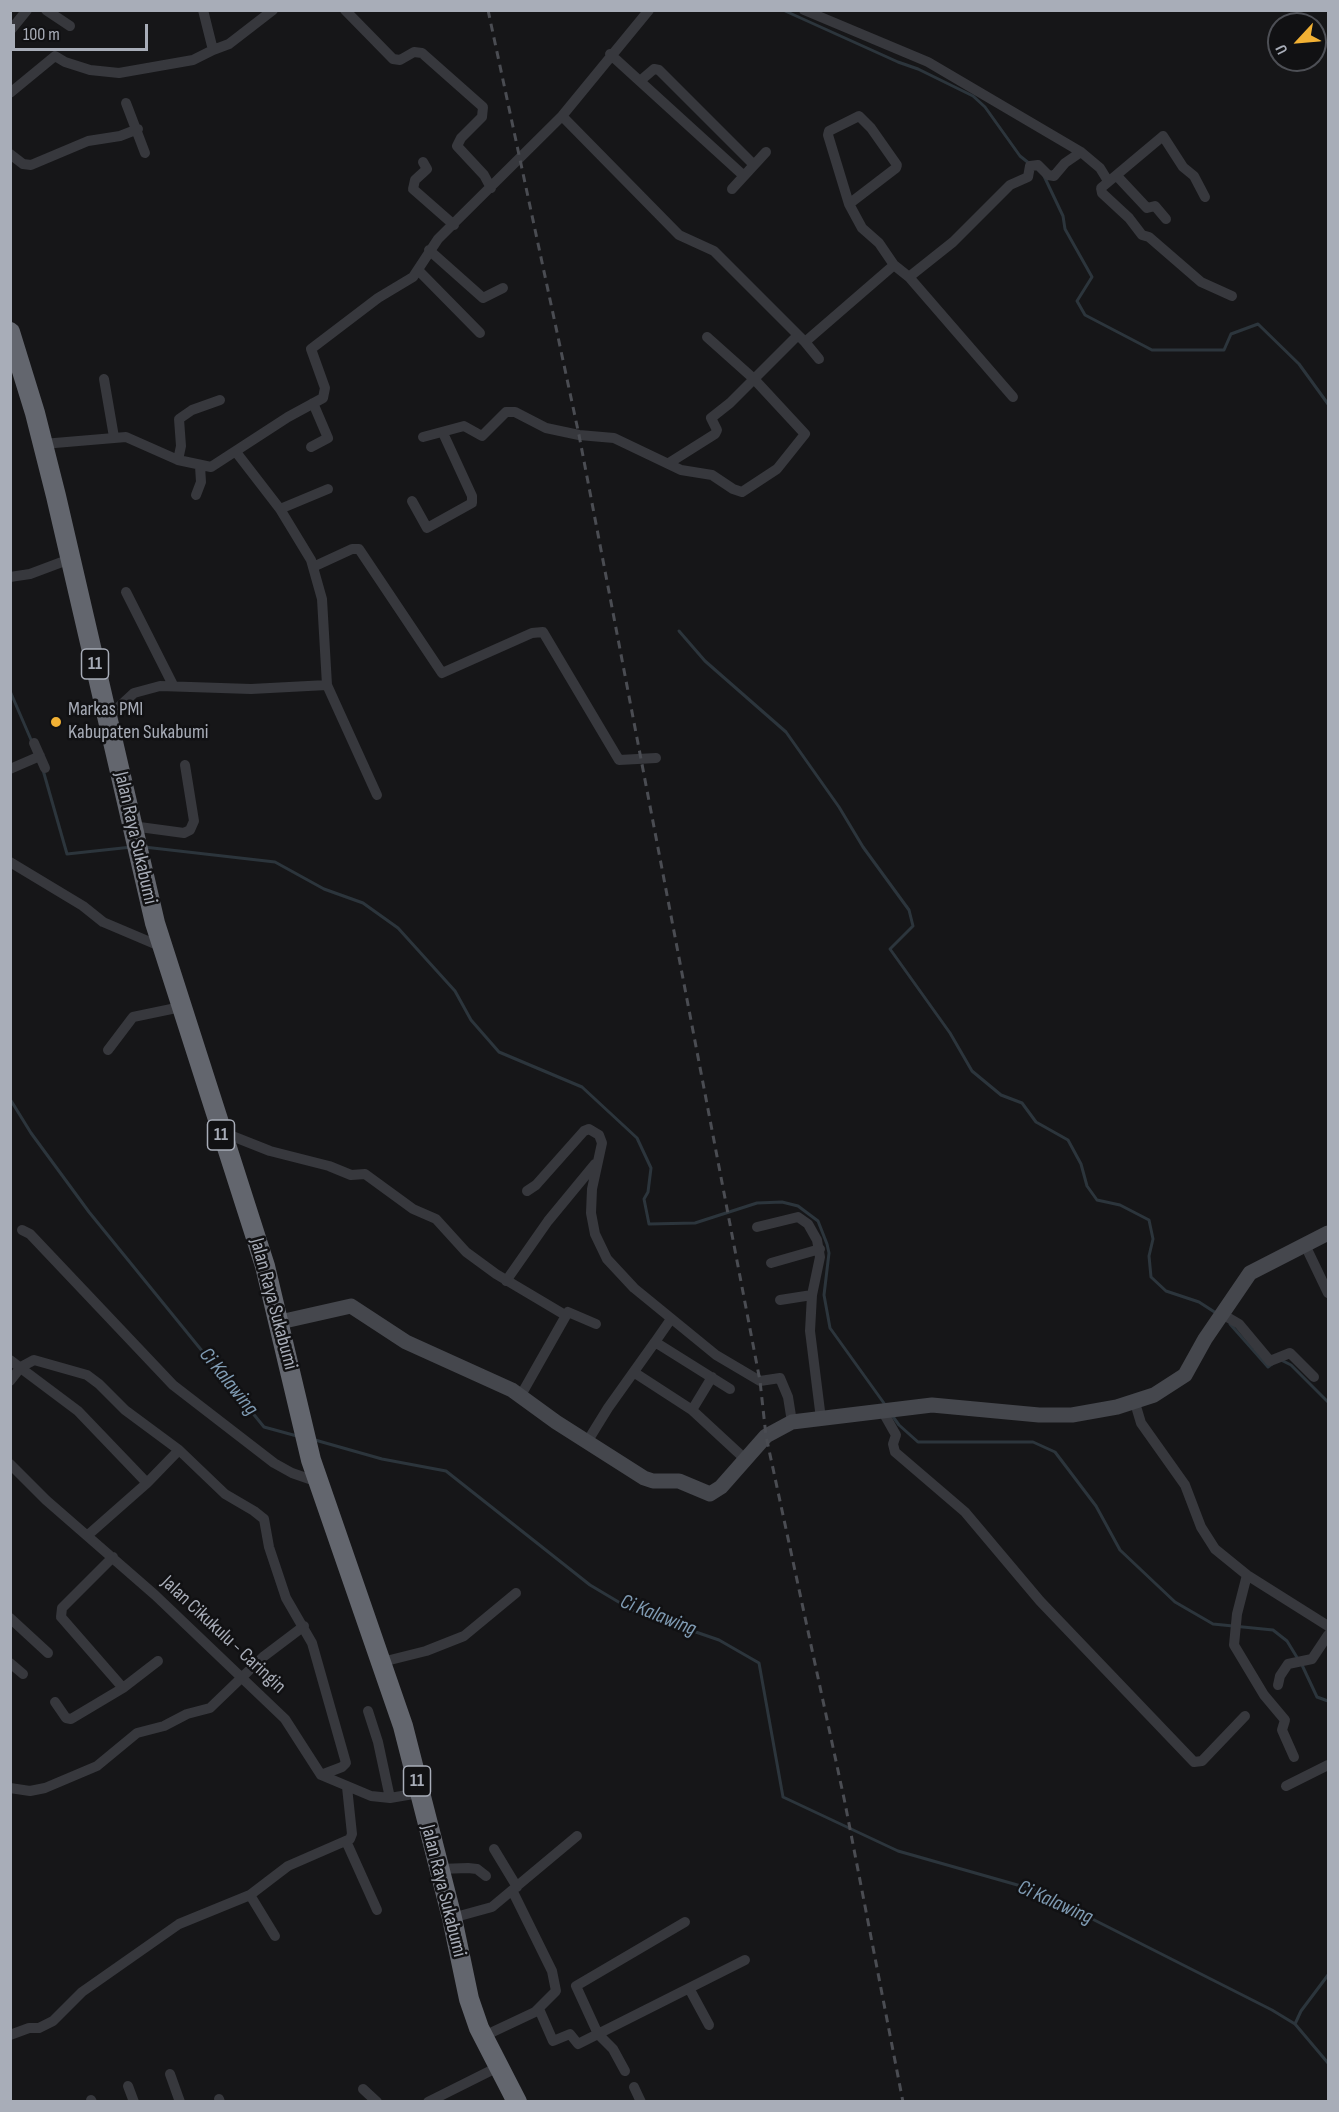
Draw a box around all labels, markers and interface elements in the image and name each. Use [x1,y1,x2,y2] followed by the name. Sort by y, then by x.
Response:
[15,12,152,50] scale bar
[1267,12,1327,72] north arrow
[23,24,60,45] text: 100 m
[1272,41,1293,57] text: U
[82,649,109,679] road number: 11
[68,698,208,745] place label: Markas PMI Kabupaten Sukabumi
[49,715,63,729] marker: Markas PMI Kabupaten Sukabumi
[108,769,162,907] street label: Jalan Raya Sukabumi
[208,1120,234,1150] road number: 11
[244,1236,302,1372] street label: Jalan Raya Sukabumi
[193,1343,263,1421] water label: Ci Kalawing
[156,1571,290,1699] street label: Jalan Cikukulu - Caringin
[616,1589,700,1643] water label: Ci Kalawing
[404,1766,430,1796] road number: 11
[415,1822,471,1960] street label: Jalan Raya Sukabumi
[1013,1875,1097,1931] water label: Ci Kalawing

